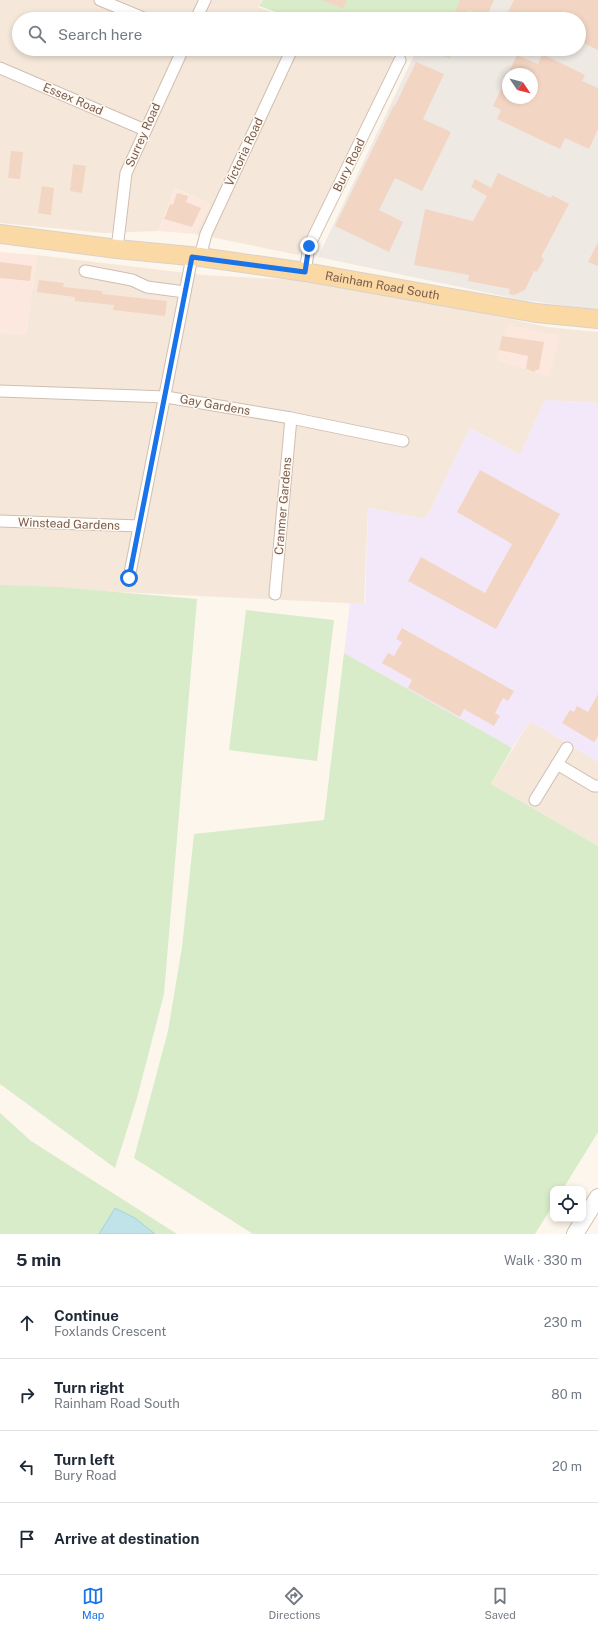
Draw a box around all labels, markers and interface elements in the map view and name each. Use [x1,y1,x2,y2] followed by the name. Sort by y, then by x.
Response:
[12,12,586,56] search box
[26,23,48,45] icon: search
[58,26,142,43] text: Search here
[502,68,538,104] north arrow
[41,80,105,118] street label: Essex Road
[123,101,163,169] street label: Surrey Road
[222,115,266,189] street label: Victoria Road
[330,136,368,194] street label: Bury Road
[300,237,318,255] route end
[324,269,441,303] street label: Rainham Road South
[179,392,251,418] street label: Gay Gardens
[272,457,294,555] street label: Cranmer Gardens
[18,515,120,533] street label: Winstead Gardens
[120,569,138,587] route start
[550,1186,586,1222] map controls
[550,1186,586,1222] button: locate
[16,1250,61,1270] text: 5 min
[504,1253,582,1268] text: Walk · 330 m
[54,1307,119,1324] text: Continue
[16,1312,38,1334] icon: ahead
[544,1315,582,1330] text: 230 m
[54,1324,166,1339] text: Foxlands Crescent
[54,1379,124,1396] text: Turn right
[16,1384,38,1406] icon: right
[551,1387,582,1402] text: 80 m
[54,1396,180,1411] text: Rainham Road South
[54,1451,115,1468] text: Turn left
[16,1456,38,1478] icon: left
[552,1459,582,1474] text: 20 m
[54,1468,116,1483] text: Bury Road
[16,1528,38,1550] icon: arrive
[54,1530,199,1547] text: Arrive at destination
[82,1585,104,1621] tab: Map
[269,1585,320,1621] tab: Directions
[484,1585,516,1621] tab: Saved

